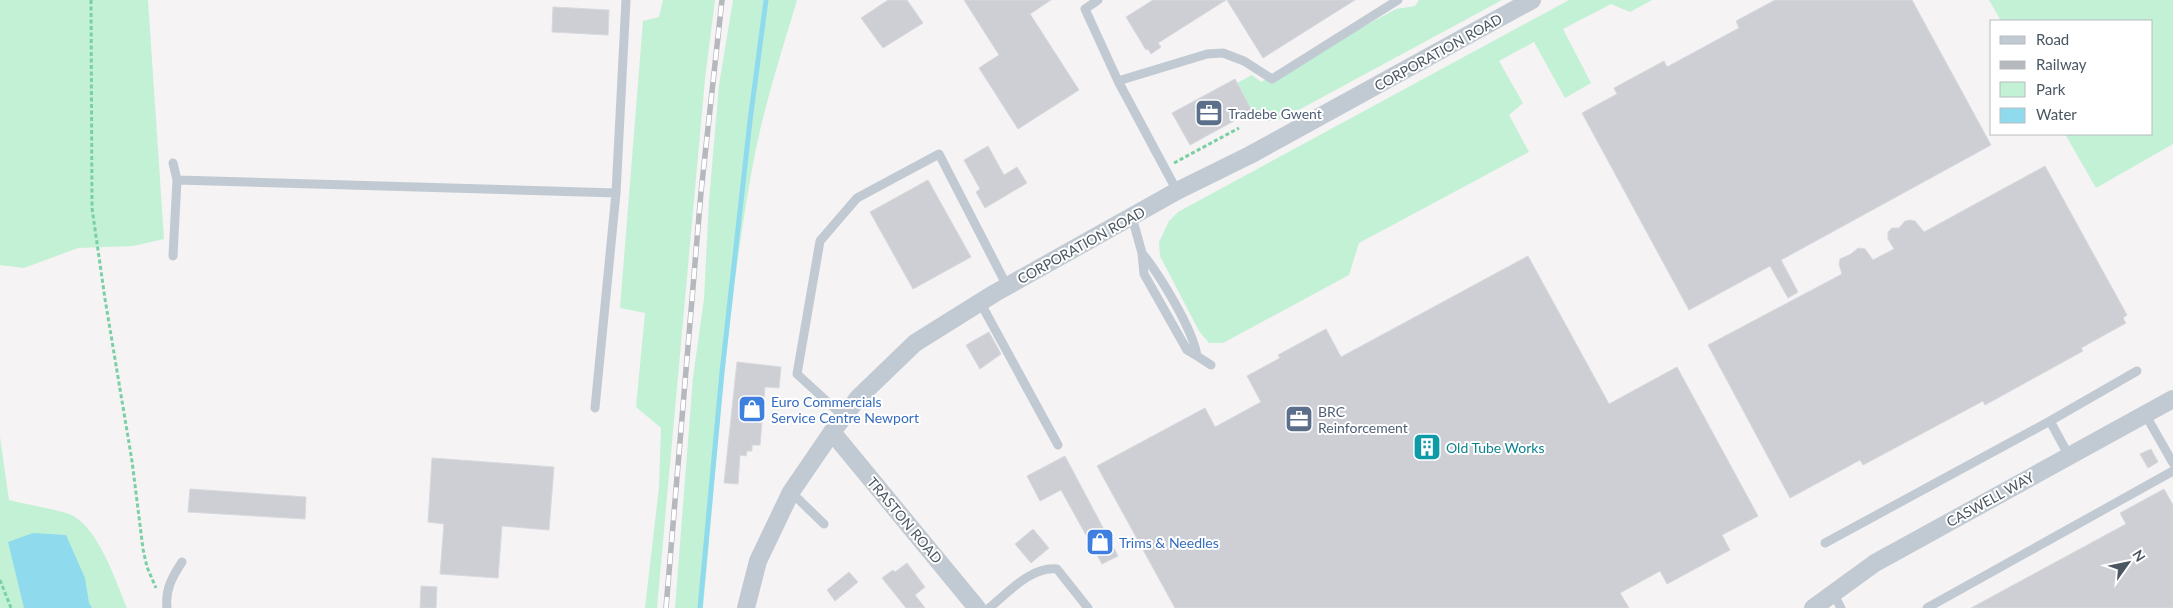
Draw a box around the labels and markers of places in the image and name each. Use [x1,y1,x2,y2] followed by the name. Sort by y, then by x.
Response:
[1194,98,1224,128] office icon: Tradebe Gwent
[1228,105,1322,122] place label: Tradebe Gwent
[771,393,919,426] place label: Euro Commercials Service Centre Newport
[737,394,767,424] shop icon: Euro Commercials Service Centre Newport
[1318,403,1408,436] place label: BRC Reinforcement
[1284,404,1314,434] office icon: BRC Reinforcement
[1412,432,1442,462] building icon: Old Tube Works
[1446,439,1545,456] place label: Old Tube Works
[1085,527,1115,557] shop icon: Trims & Needles
[1119,534,1219,551] place label: Trims & Needles

